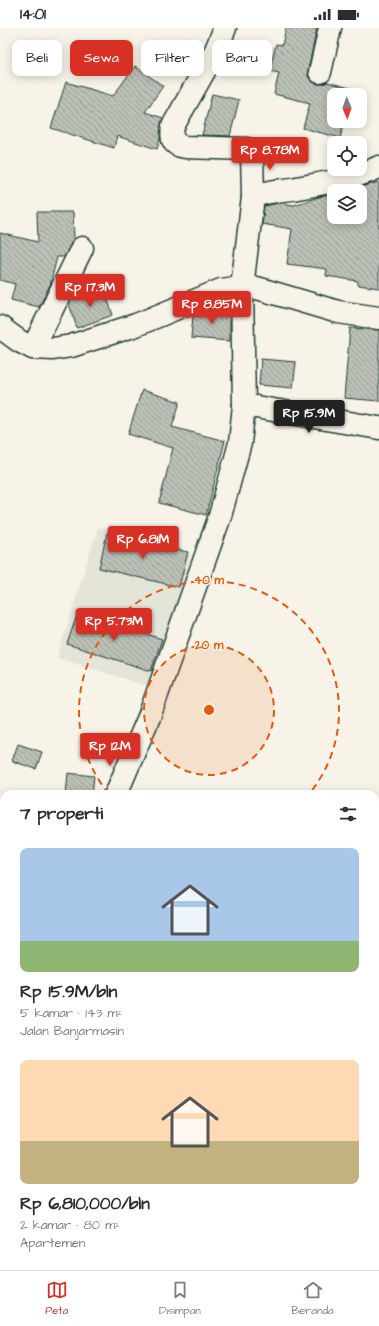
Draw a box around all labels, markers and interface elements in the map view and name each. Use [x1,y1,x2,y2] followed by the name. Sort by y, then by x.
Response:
[20,4,46,25] text: 14:01
[12,40,62,76] chip: Beli
[70,40,133,76] chip: Sewa
[141,40,204,76] chip: Filter
[212,40,272,76] chip: Baru
[327,88,367,128] north arrow
[327,88,367,224] map controls
[327,136,367,176] button: locate
[229,137,311,171] pin: Rp 8.78M
[240,141,300,159] text: Rp 8.78M
[327,184,367,224] button: layers
[49,274,131,308] pin: Rp 17.3M
[65,278,115,296] text: Rp 17.3M
[171,291,253,325] pin: Rp 8.85M
[182,295,242,313] text: Rp 8.85M
[268,400,350,434] pin: Rp 15.9M
[283,404,335,422] text: Rp 15.9M
[102,526,184,560] pin: Rp 6.81M
[117,530,169,548] text: Rp 6.81M
[194,572,225,589] text: 40 m
[73,608,155,642] pin: Rp 5.73M
[85,612,143,630] text: Rp 5.73M
[194,637,224,654] text: 20 m
[202,703,216,717] centre of rings
[77,733,143,767] pin: Rp 12M
[89,737,131,755] text: Rp 12M
[20,802,103,826] text: 7 properti
[337,803,359,825] icon: filters
[154,874,226,946] icon: home
[20,980,117,1004] text: Rp 15.9M/bln
[20,1004,122,1022] text: 5 kamar · 143 m²
[20,1022,124,1040] text: Jalan Banjarmasin
[154,1086,226,1158] icon: home
[20,1192,150,1216] text: Rp 6,810,000/bln
[20,1216,120,1234] text: 2 kamar · 80 m²
[20,1234,85,1252] text: Apartemen
[45,1279,68,1318] tab: Peta
[159,1279,201,1318] tab: Disimpan
[291,1279,334,1318] tab: Beranda

